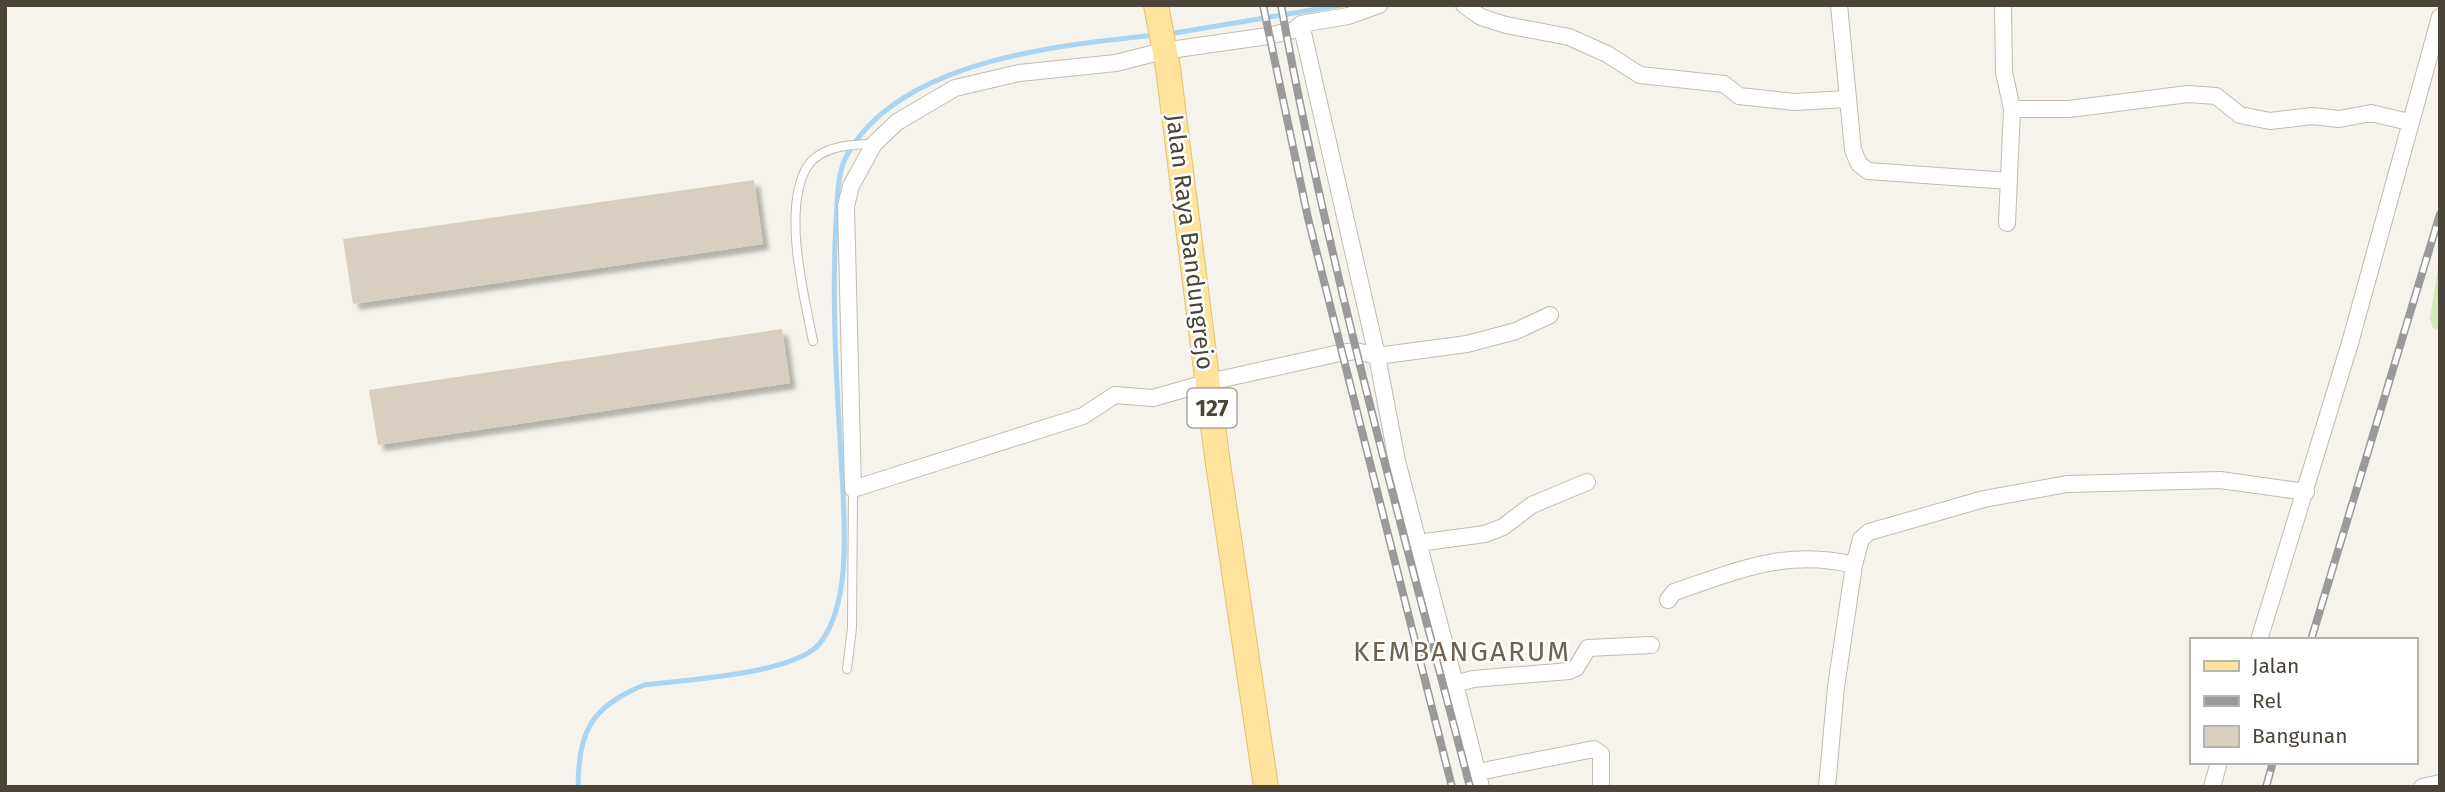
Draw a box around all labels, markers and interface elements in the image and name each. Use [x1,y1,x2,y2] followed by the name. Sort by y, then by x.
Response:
[1160,113,1220,371] street label: Jalan Raya Bandungrejo
[1188,388,1236,428] road number: 127
[1353,635,1571,668] district label: KEMBANGARUM
[2190,638,2417,764] legend
[2252,653,2299,679] text: Jalan
[2252,688,2282,714] text: Rel
[2252,723,2347,749] text: Bangunan

